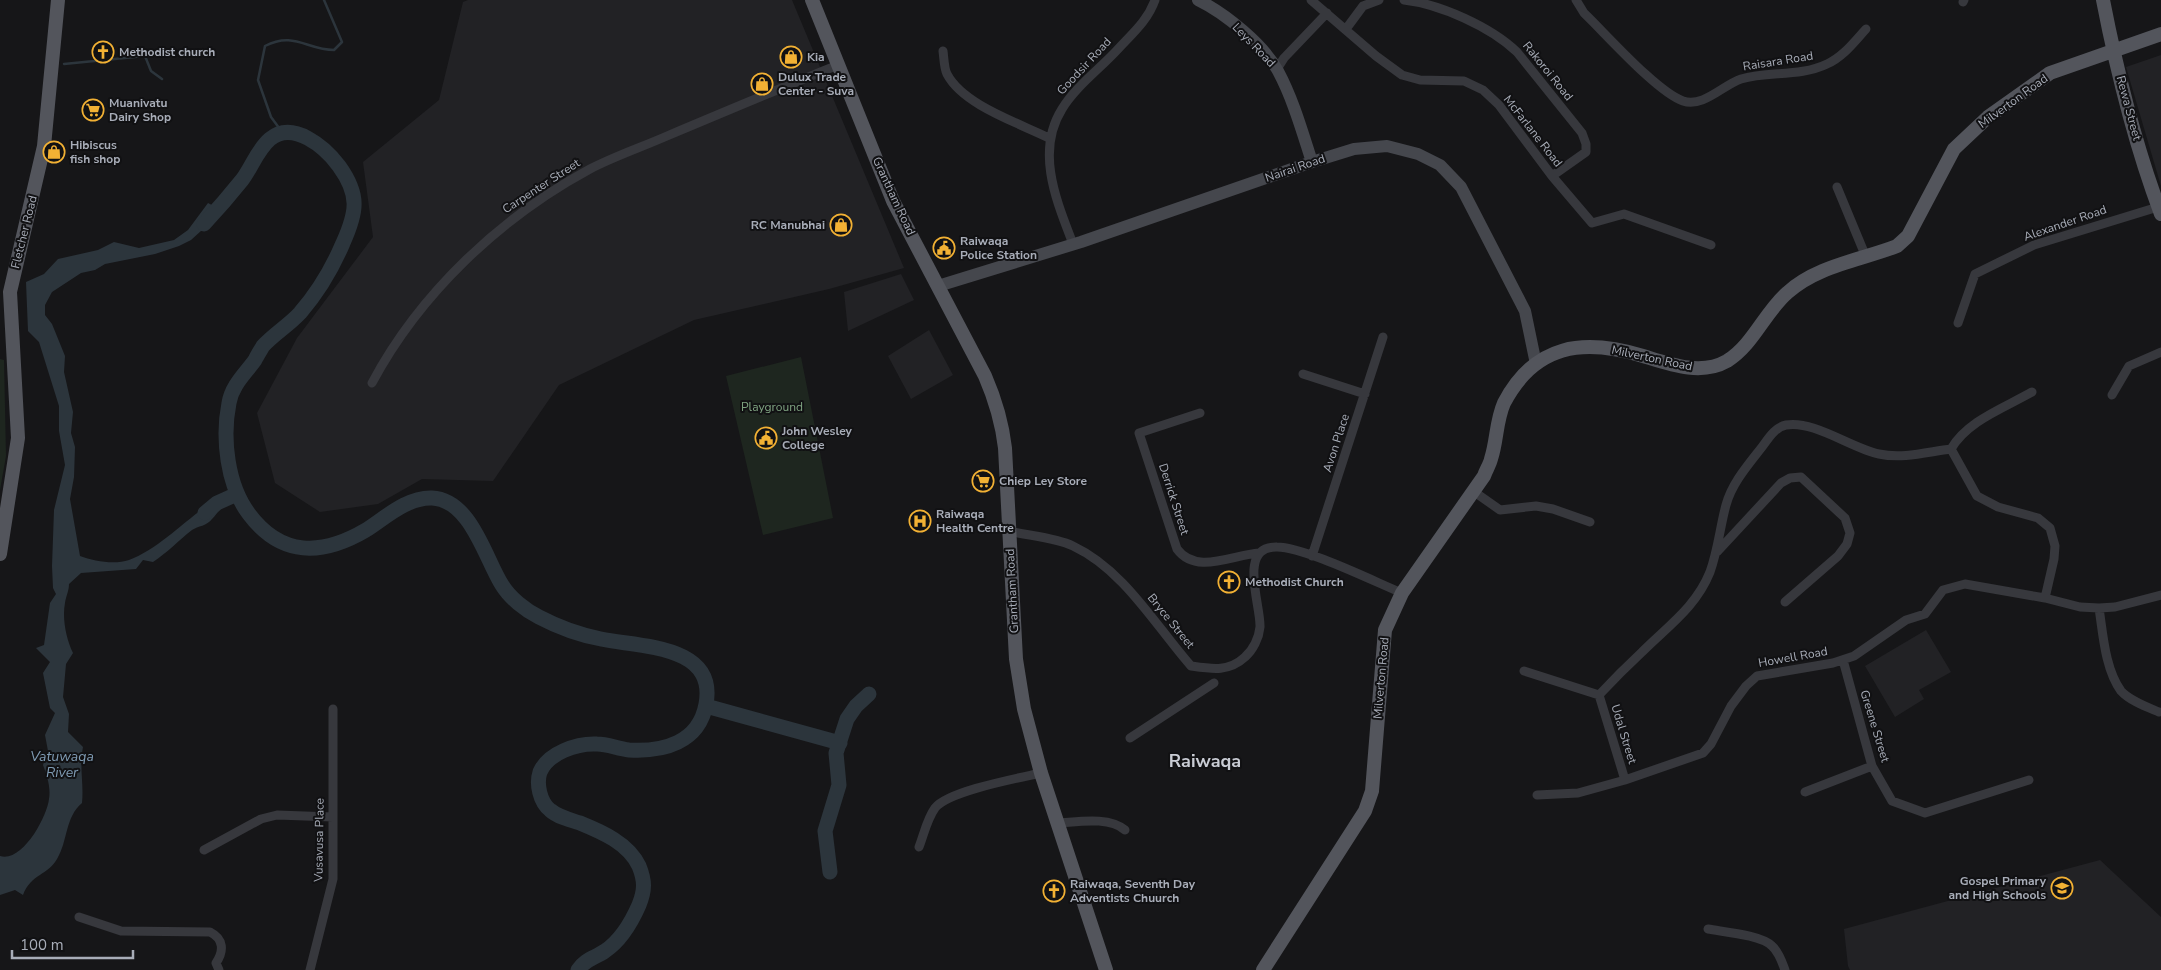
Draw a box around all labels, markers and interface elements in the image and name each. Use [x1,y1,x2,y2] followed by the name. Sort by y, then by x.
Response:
[1229,19,1279,71] street label: Leys Road
[1053,34,1115,98] street label: Goodsir Road
[1519,38,1577,104] street label: Rakoroi Road
[91,40,115,64] church icon: Methodist church
[119,44,215,60] place label: Methodist church
[779,45,803,69] shop icon: Kia
[1742,48,1814,74] street label: Raisara Road
[807,49,825,65] place label: Kia
[778,69,854,99] place label: Dulux Trade Center - Suva
[1975,70,2051,132] street label: Milverton Road
[750,72,774,96] shop icon: Dulux Trade Center - Suva
[2113,74,2146,143] street label: Rewa Street
[1500,92,1566,170] street label: McFarlane Road
[109,95,171,125] place label: Muanivatu Dairy Shop
[81,98,105,122] supermarket icon: Muanivatu Dairy Shop
[70,137,120,167] place label: Hibiscus fish shop
[42,140,66,164] shop icon: Hibiscus fish shop
[1263,150,1327,186] street label: Nairai Road
[869,154,919,238] street label: Grantham Road
[499,155,584,217] street label: Carpenter Street
[7,194,41,270] street label: Fletcher Road
[2021,201,2109,245] street label: Alexander Road
[829,213,853,237] shop icon: RC Manubhai
[751,217,825,233] place label: RC Manubhai
[960,233,1037,263] place label: Raiwaqa Police Station
[932,236,956,260] public building icon: Raiwaqa Police Station
[1610,342,1694,374] street label: Milverton Road
[741,399,803,415] park label: Playground
[1319,412,1353,474] street label: Avon Place
[781,423,853,453] place label: John Wesley College
[754,426,778,450] public building icon: John Wesley College
[1155,461,1193,537] street label: Derrick Street
[971,469,995,493] supermarket icon: Chiep Ley Store
[999,473,1087,489] place label: Chiep Ley Store
[936,506,1014,536] place label: Raiwaqa Health Centre
[908,509,932,533] hospital icon: Raiwaqa Health Centre
[1002,548,1022,634] street label: Grantham Road
[1217,570,1241,594] church icon: Methodist Church
[1245,574,1344,590] place label: Methodist Church
[1144,590,1199,652] street label: Bryce Street
[1369,636,1393,720] street label: Milverton Road
[1757,643,1829,671] street label: Howell Road
[1856,688,1894,765] street label: Greene Street
[1607,702,1641,766] street label: Udal Street
[30,747,94,782] water label: Vatuwaqa River
[1169,749,1241,773] district label: Raiwaqa
[310,798,328,883] street label: Vusavusa Place
[1948,873,2047,903] place label: Gospel Primary and High Schools
[1070,876,1196,906] place label: Raiwaqa, Seventh Day Adventists Chuurch
[2050,876,2074,900] school or university icon: Gospel Primary and High Schools
[1042,879,1066,903] church icon: Raiwaqa, Seventh Day Adventists Chuurch
[12,928,134,960] scale bar
[20,935,64,955] text: 100 m

